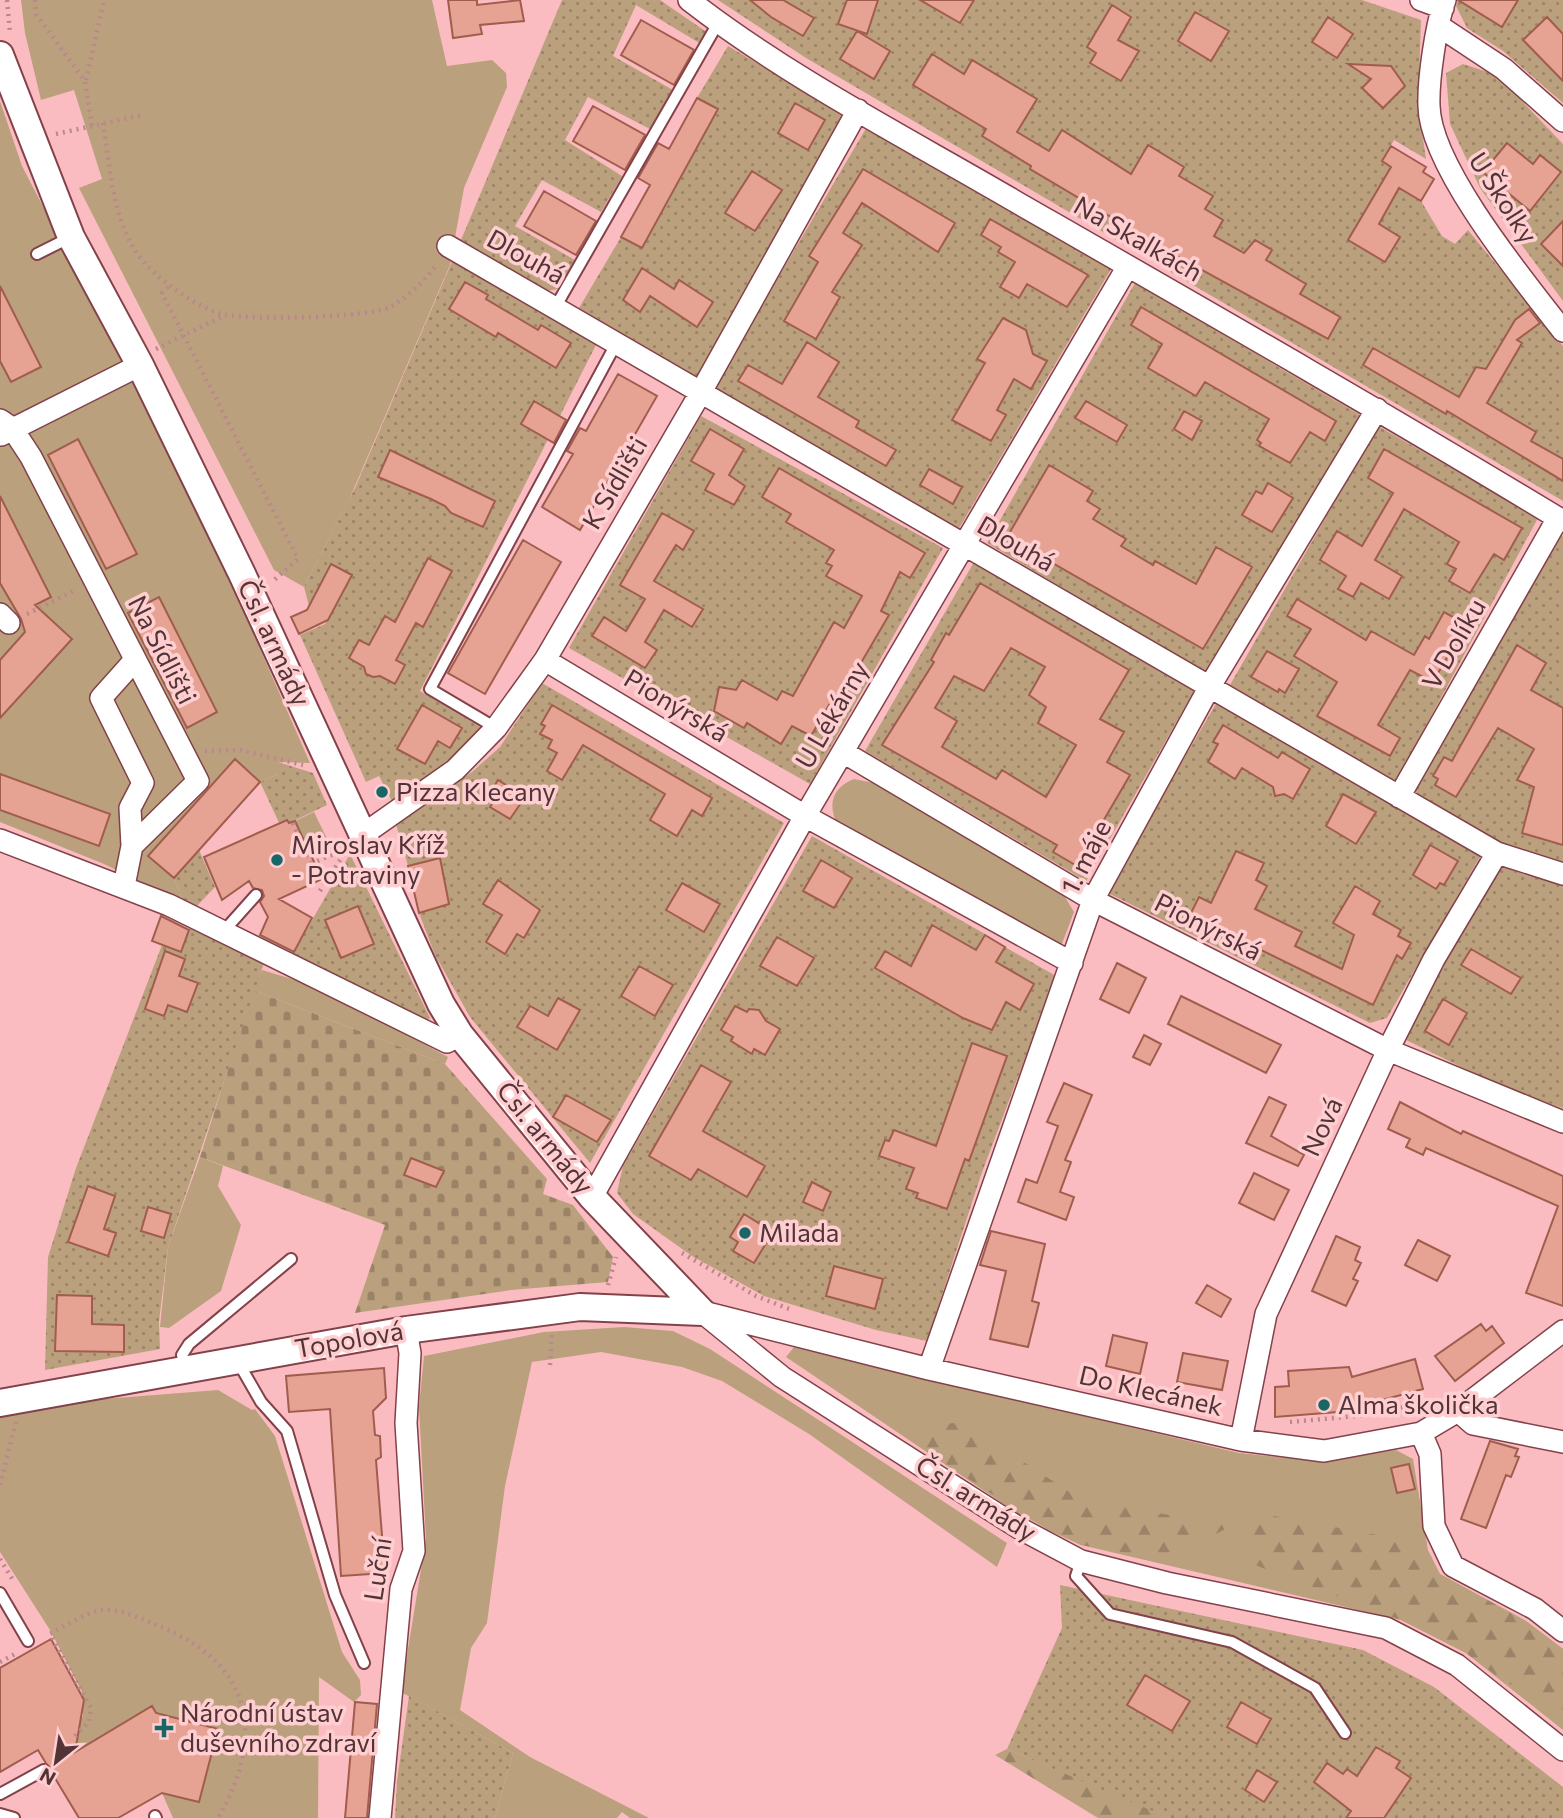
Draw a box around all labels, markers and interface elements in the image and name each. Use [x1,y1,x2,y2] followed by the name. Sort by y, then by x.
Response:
[1463,146,1545,249] street label: U Školky
[1069,189,1208,287] street label: Na Skalkách
[482,222,571,290] street label: Dlouhá
[575,430,653,534] street label: K Sídlišti
[973,508,1061,577] street label: Dlouhá
[233,574,318,711] street label: Čsl. armády
[123,590,204,709] street label: Na Sídlišti
[1414,592,1491,694] street label: V Dolíku
[788,655,874,773] street label: U Lékárny
[619,662,734,748] street label: Pionýrská
[396,775,556,806] place label: Pizza Klecany
[374,784,390,800] marker: Pizza Klecany
[1053,814,1116,898] street label: 1. máje
[291,828,445,889] place label: Miroslav Kříž - Potraviny
[269,852,285,868] marker: Miroslav Kříž - Potraviny
[1150,886,1267,966] street label: Pionýrská
[491,1074,601,1200] street label: Čsl. armády
[1294,1092,1348,1161] street label: Nová
[759,1216,839,1247] place label: Milada
[737,1225,753,1241] marker: Milada
[292,1314,405,1363] street label: Topolová
[1076,1358,1226,1421] street label: Do Klecánek
[1338,1388,1499,1419] place label: Alma školička
[1316,1397,1332,1413] marker: Alma školička
[911,1449,1043,1547] street label: Čsl. armády
[356,1534,397,1603] street label: Luční
[180,1696,378,1757] place label: Národní ústav duševního zdraví
[154,1718,174,1738] marker: Národní ústav duševního zdraví
[21,1727,91,1797] north arrow
[35,1764,59,1791] text: N

